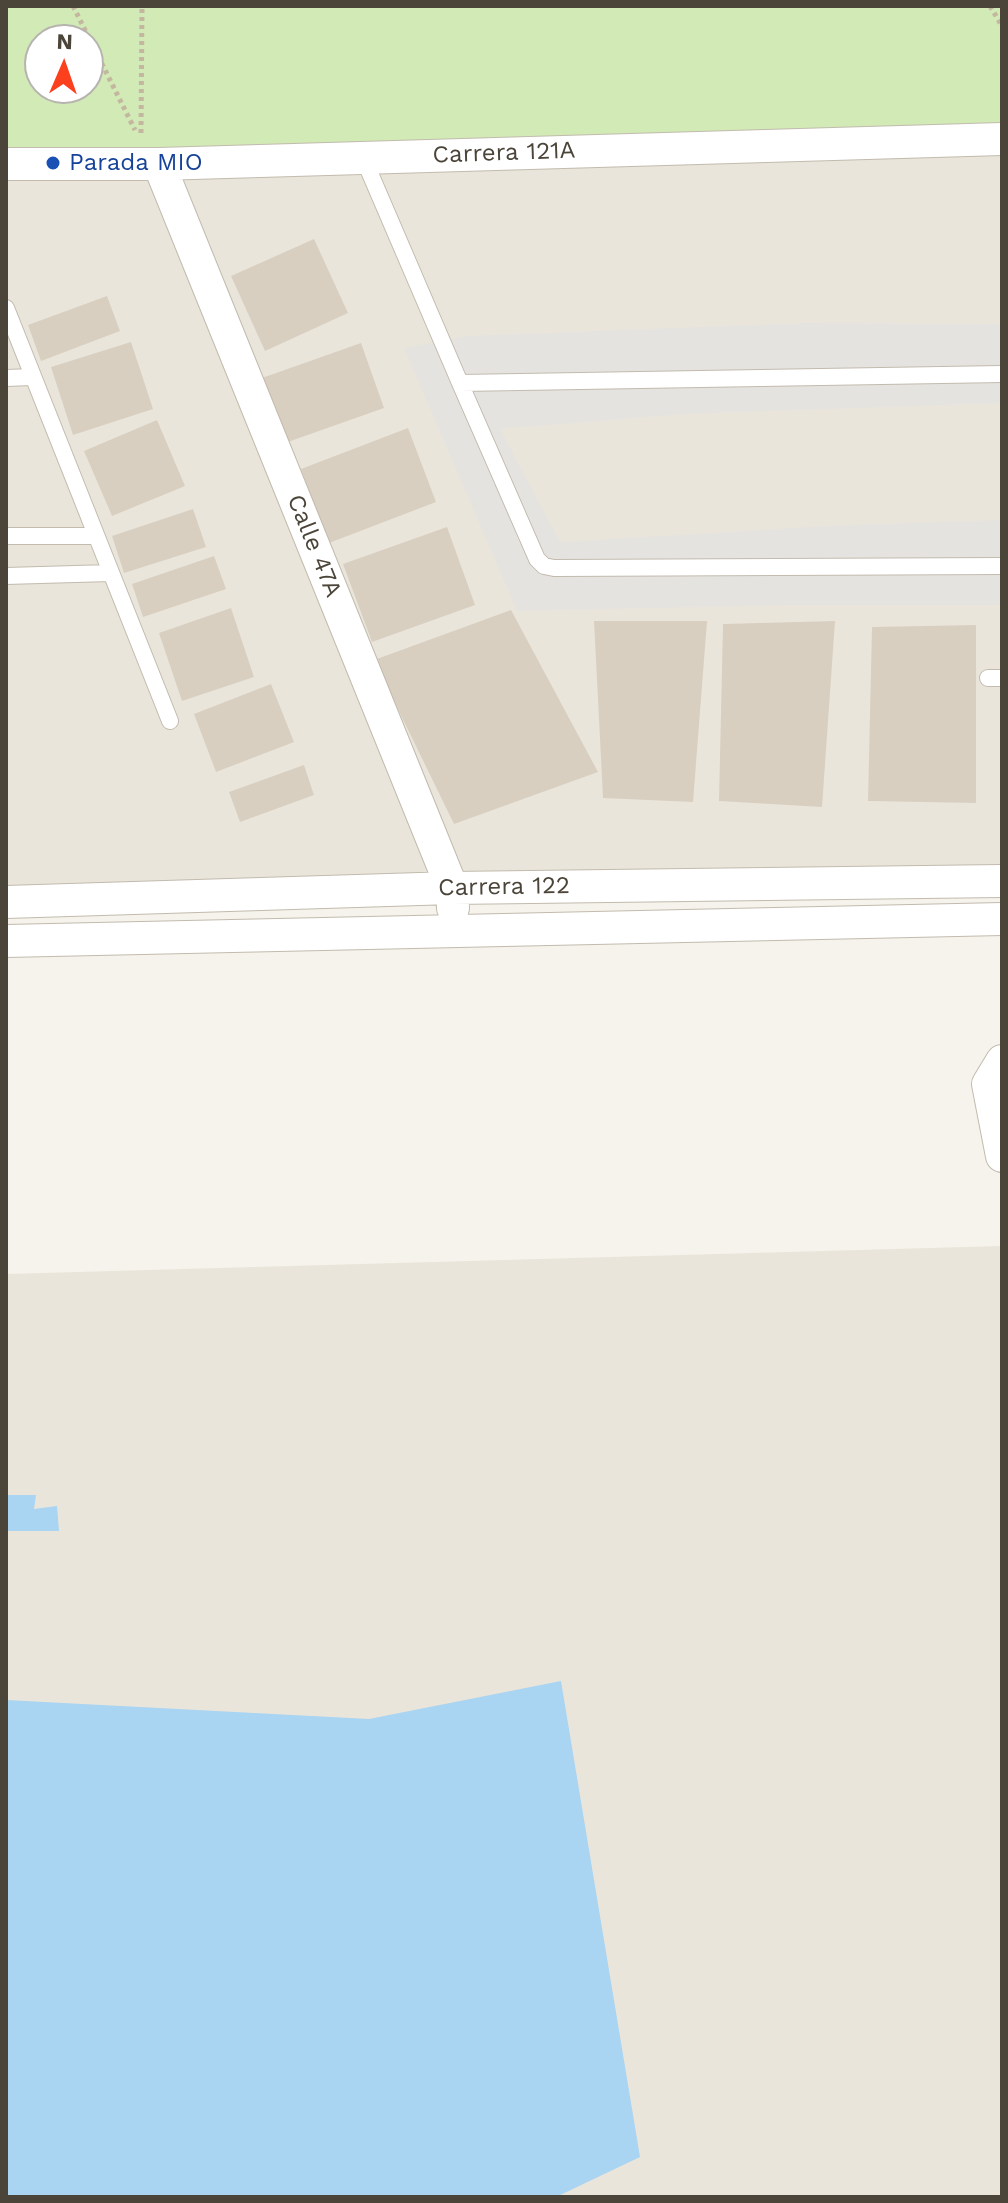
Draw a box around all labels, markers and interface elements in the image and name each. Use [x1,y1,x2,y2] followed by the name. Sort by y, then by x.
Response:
[24,24,104,104] north arrow
[56,29,73,54] text: N
[432,136,576,170] street label: Carrera 121A
[69,149,203,177] place label: Parada MIO
[44,154,62,172] marker: Parada MIO
[280,490,348,602] street label: Calle 47A
[438,871,570,903] street label: Carrera 122

